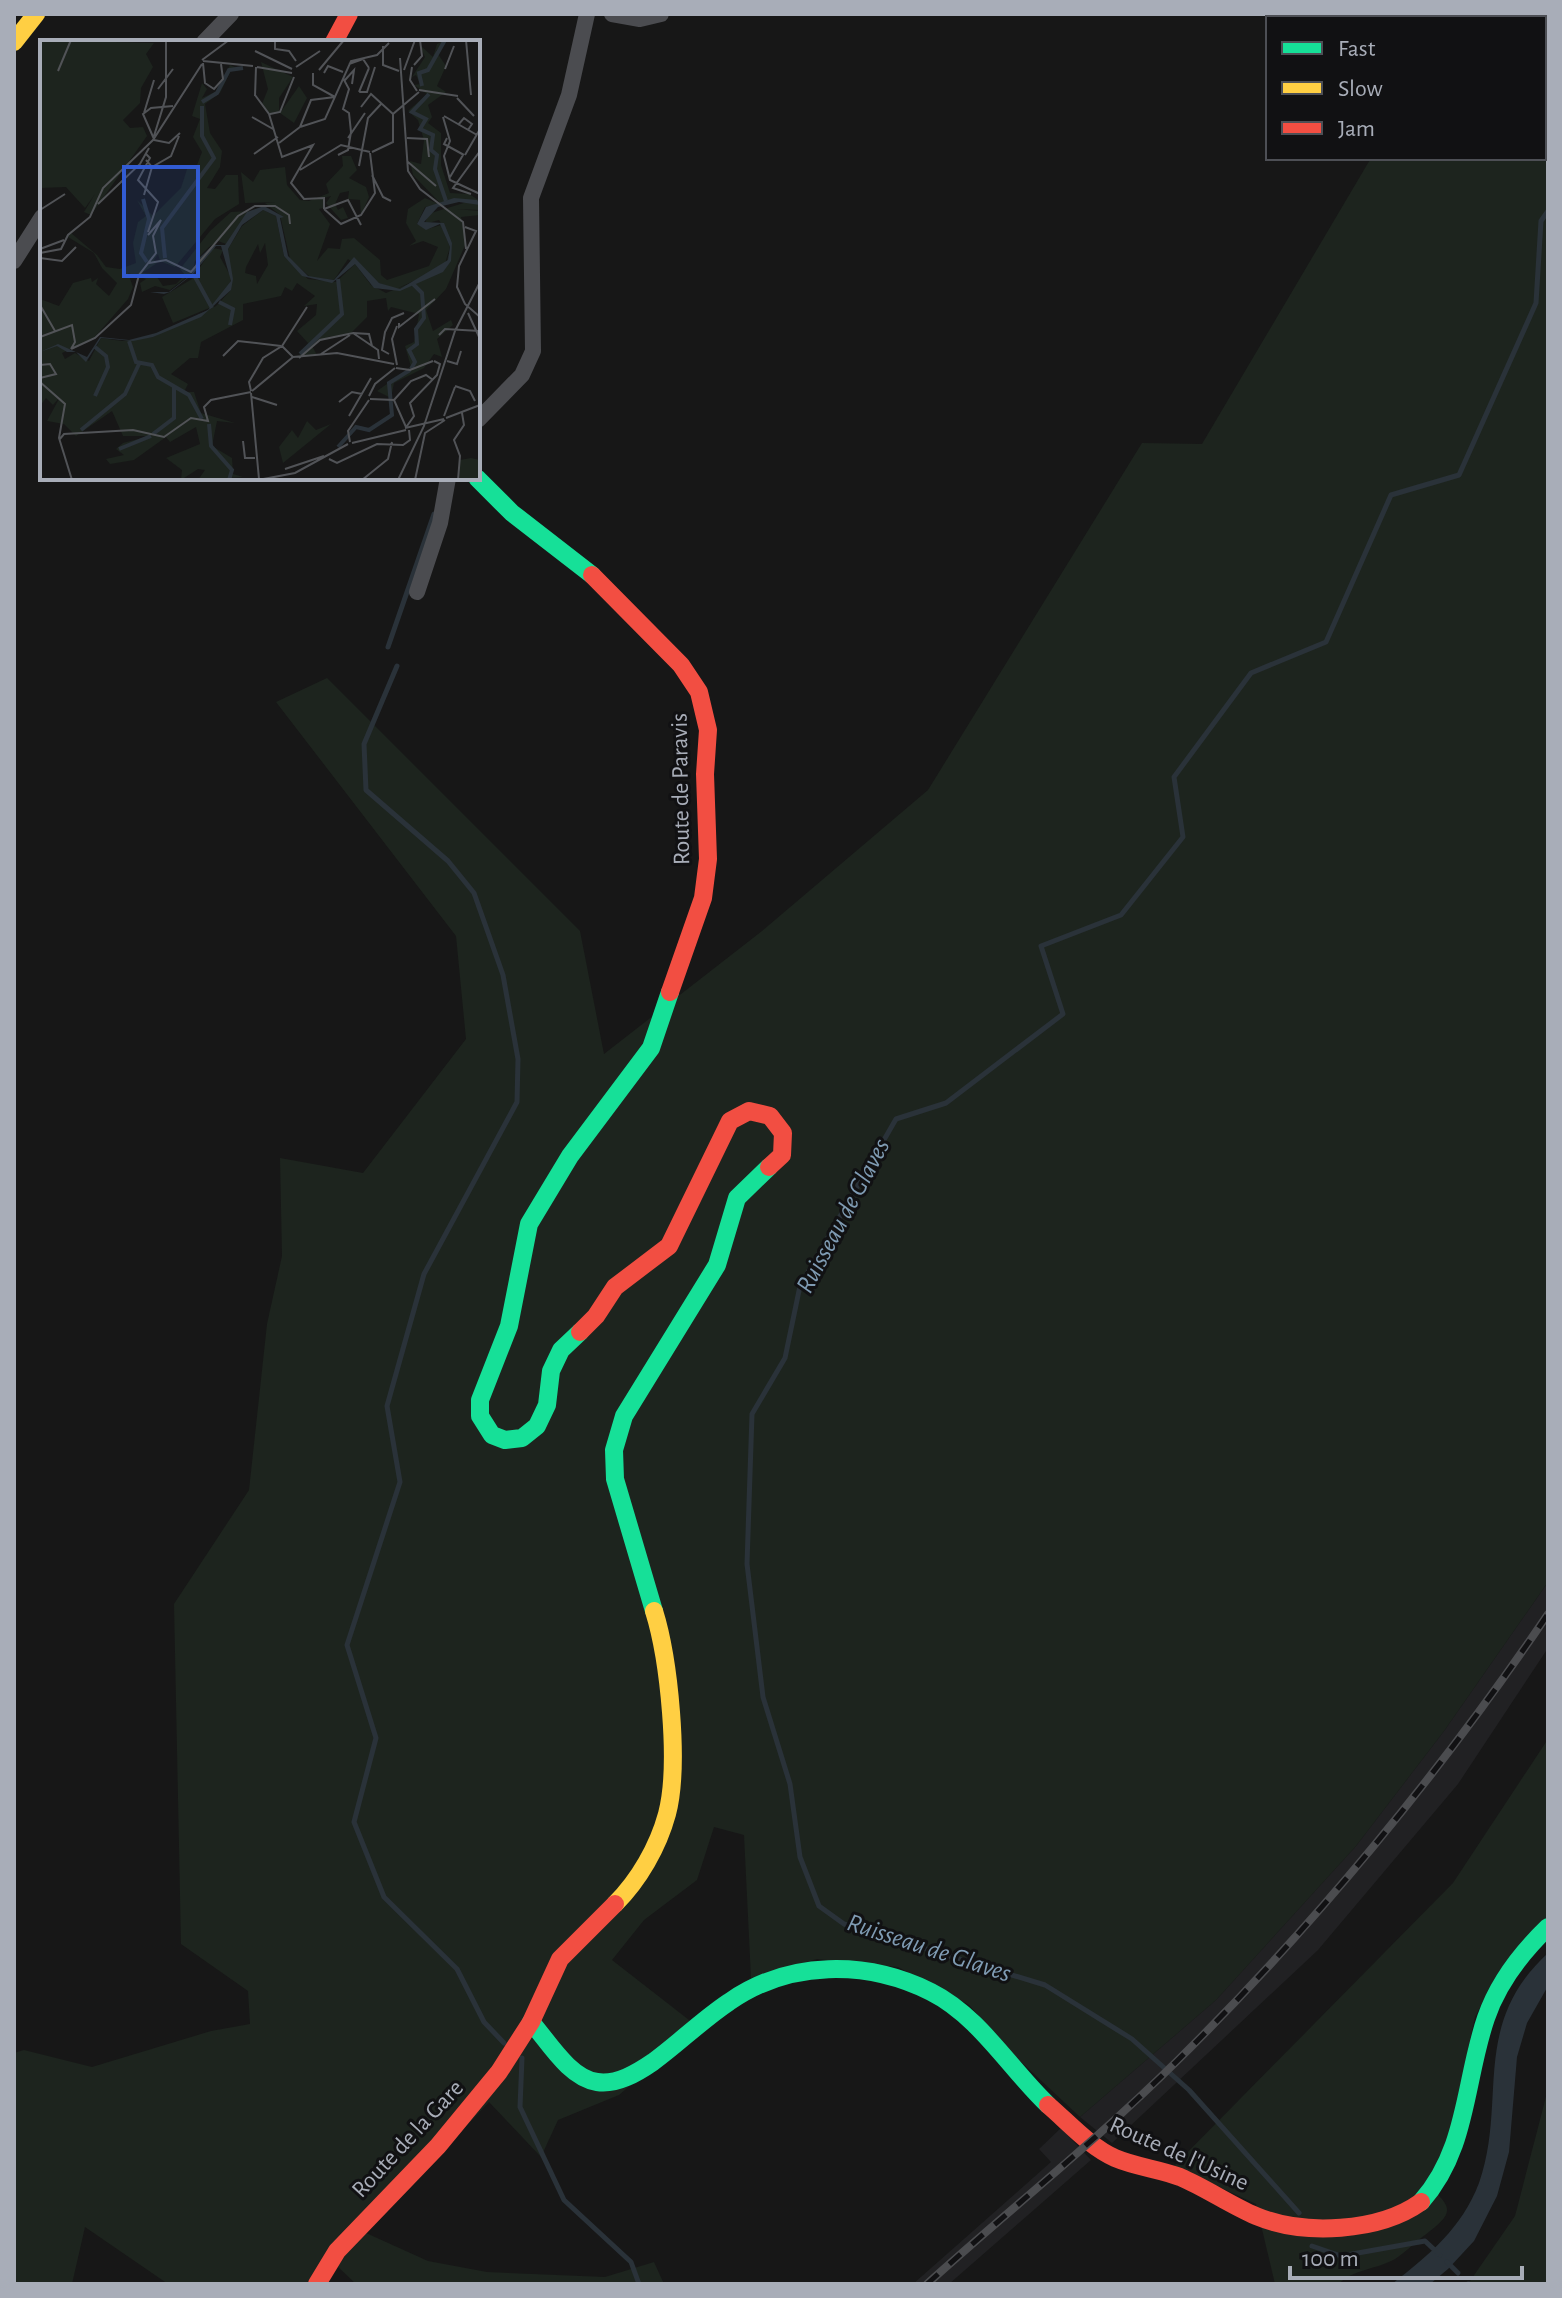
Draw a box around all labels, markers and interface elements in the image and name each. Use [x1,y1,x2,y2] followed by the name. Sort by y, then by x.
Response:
[1266,16,1546,160] legend
[1338,37,1376,61] text: Fast
[40,40,480,480] inset map
[1338,77,1383,101] text: Slow
[1338,117,1375,141] text: Jam
[668,713,694,865] street label: Route de Paravis
[792,1135,894,1297] water label: Ruisseau de Glaves
[844,1909,1014,1987] water label: Ruisseau de Glaves
[348,2076,468,2202] street label: Route de la Gare
[1106,2113,1252,2195] street label: Route de l'Usine
[1290,2230,1522,2280] scale bar
[1302,2247,1359,2271] text: 100 m

